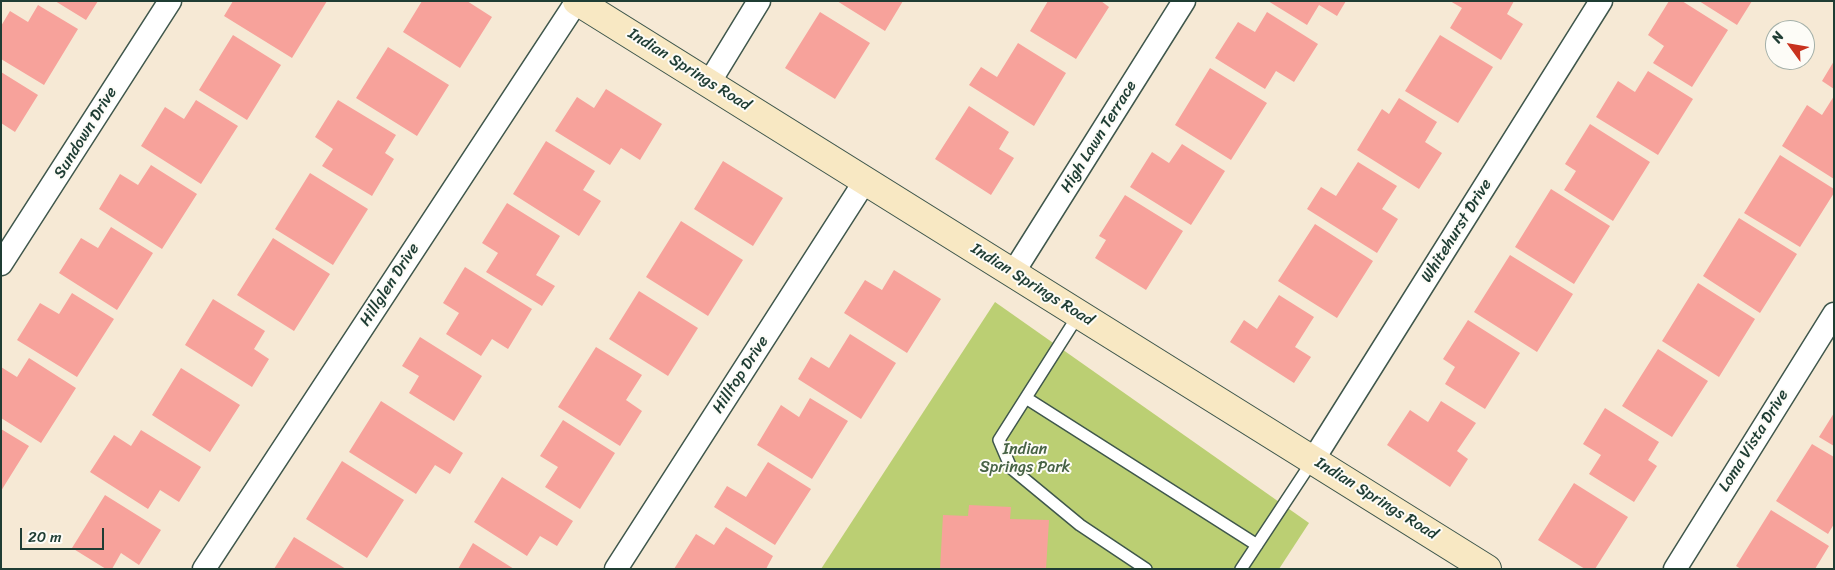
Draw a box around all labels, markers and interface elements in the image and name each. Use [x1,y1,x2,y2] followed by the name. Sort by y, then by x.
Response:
[1765,20,1815,70] north arrow
[624,25,754,115] street label: Indian Springs Road
[1765,27,1791,48] text: N
[1057,78,1141,196] street label: High Lawn Terrace
[50,84,122,182] street label: Sundown Drive
[1418,176,1496,286] street label: Whitehurst Drive
[356,240,424,330] street label: Hillglen Drive
[967,240,1097,330] street label: Indian Springs Road
[709,333,773,417] street label: Hilltop Drive
[1715,386,1793,496] street label: Loma Vista Drive
[980,440,1070,478] park label: Indian Springs Park
[1311,454,1441,544] street label: Indian Springs Road
[22,518,106,550] scale bar
[28,524,62,550] text: 20 m

